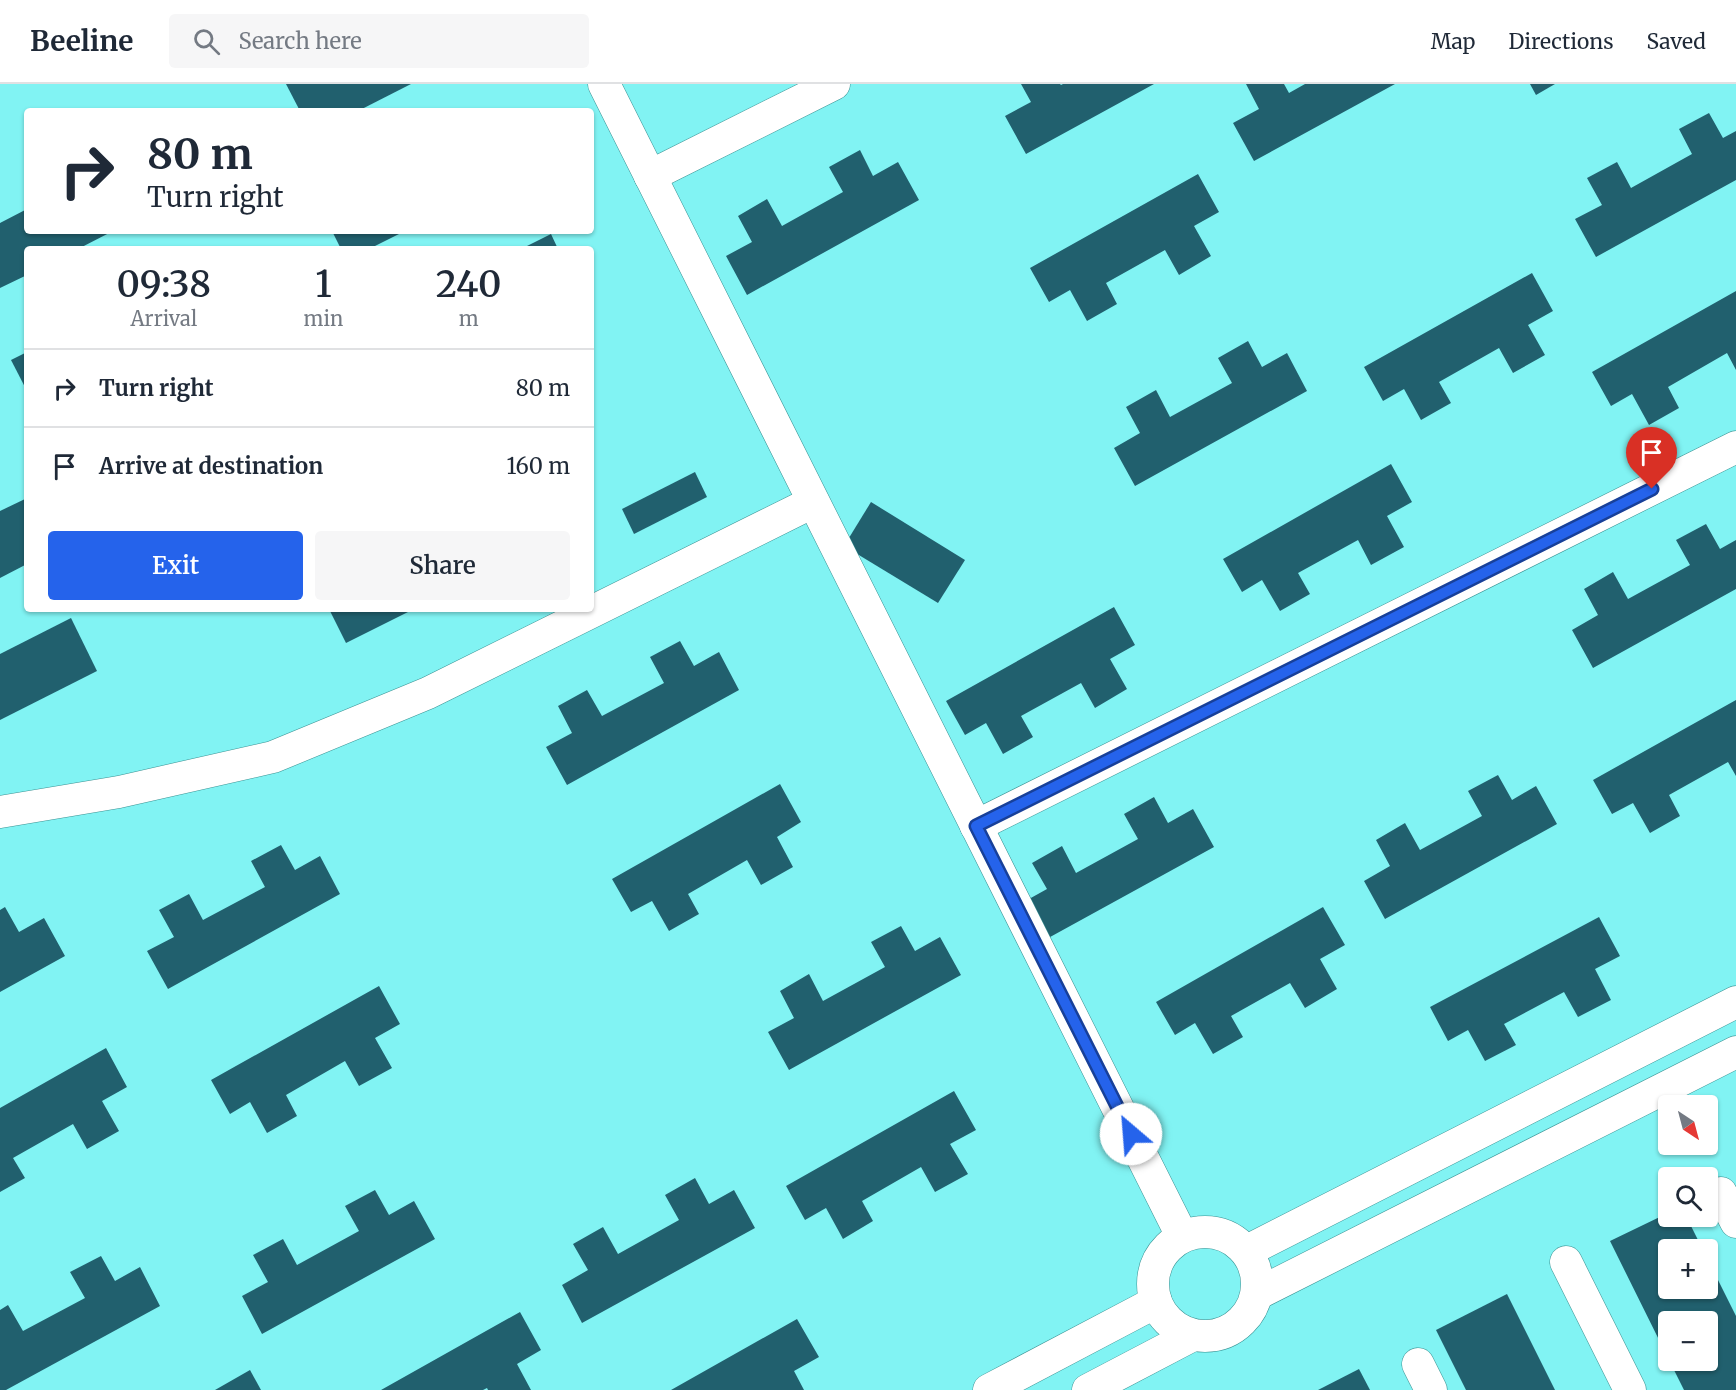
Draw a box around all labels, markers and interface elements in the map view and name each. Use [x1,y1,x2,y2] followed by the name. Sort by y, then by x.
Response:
[169,14,589,68] search box
[30,23,133,59] text: Beeline
[190,25,223,58] icon: search
[238,27,362,55] text: Search here
[1431,28,1475,55] text: Map
[1508,28,1613,55] text: Directions
[1646,28,1706,55] text: Saved
[147,128,253,180] text: 80 m
[48,132,126,210] icon: right
[147,180,284,214] text: Turn right
[116,262,211,307] text: 09:38
[315,262,332,307] text: 1
[436,262,502,307] text: 240
[130,306,197,331] text: Arrival
[304,306,343,331] text: min
[459,306,479,331] text: m
[48,372,81,405] icon: right
[99,374,213,402] text: Turn right
[516,374,570,402] text: 80 m
[1626,427,1677,489] pin
[1635,436,1668,469] icon: arrive
[48,450,81,483] icon: arrive
[99,452,323,480] text: Arrive at destination
[506,452,570,480] text: 160 m
[48,531,303,600] button: Exit
[315,531,570,600] button: Share
[1658,1095,1718,1155] north arrow
[1658,1095,1718,1371] map controls
[1099,1102,1163,1166] position arrow
[1658,1167,1718,1227] button: search
[1658,1239,1718,1299] button: +
[1658,1311,1718,1371] button: −

